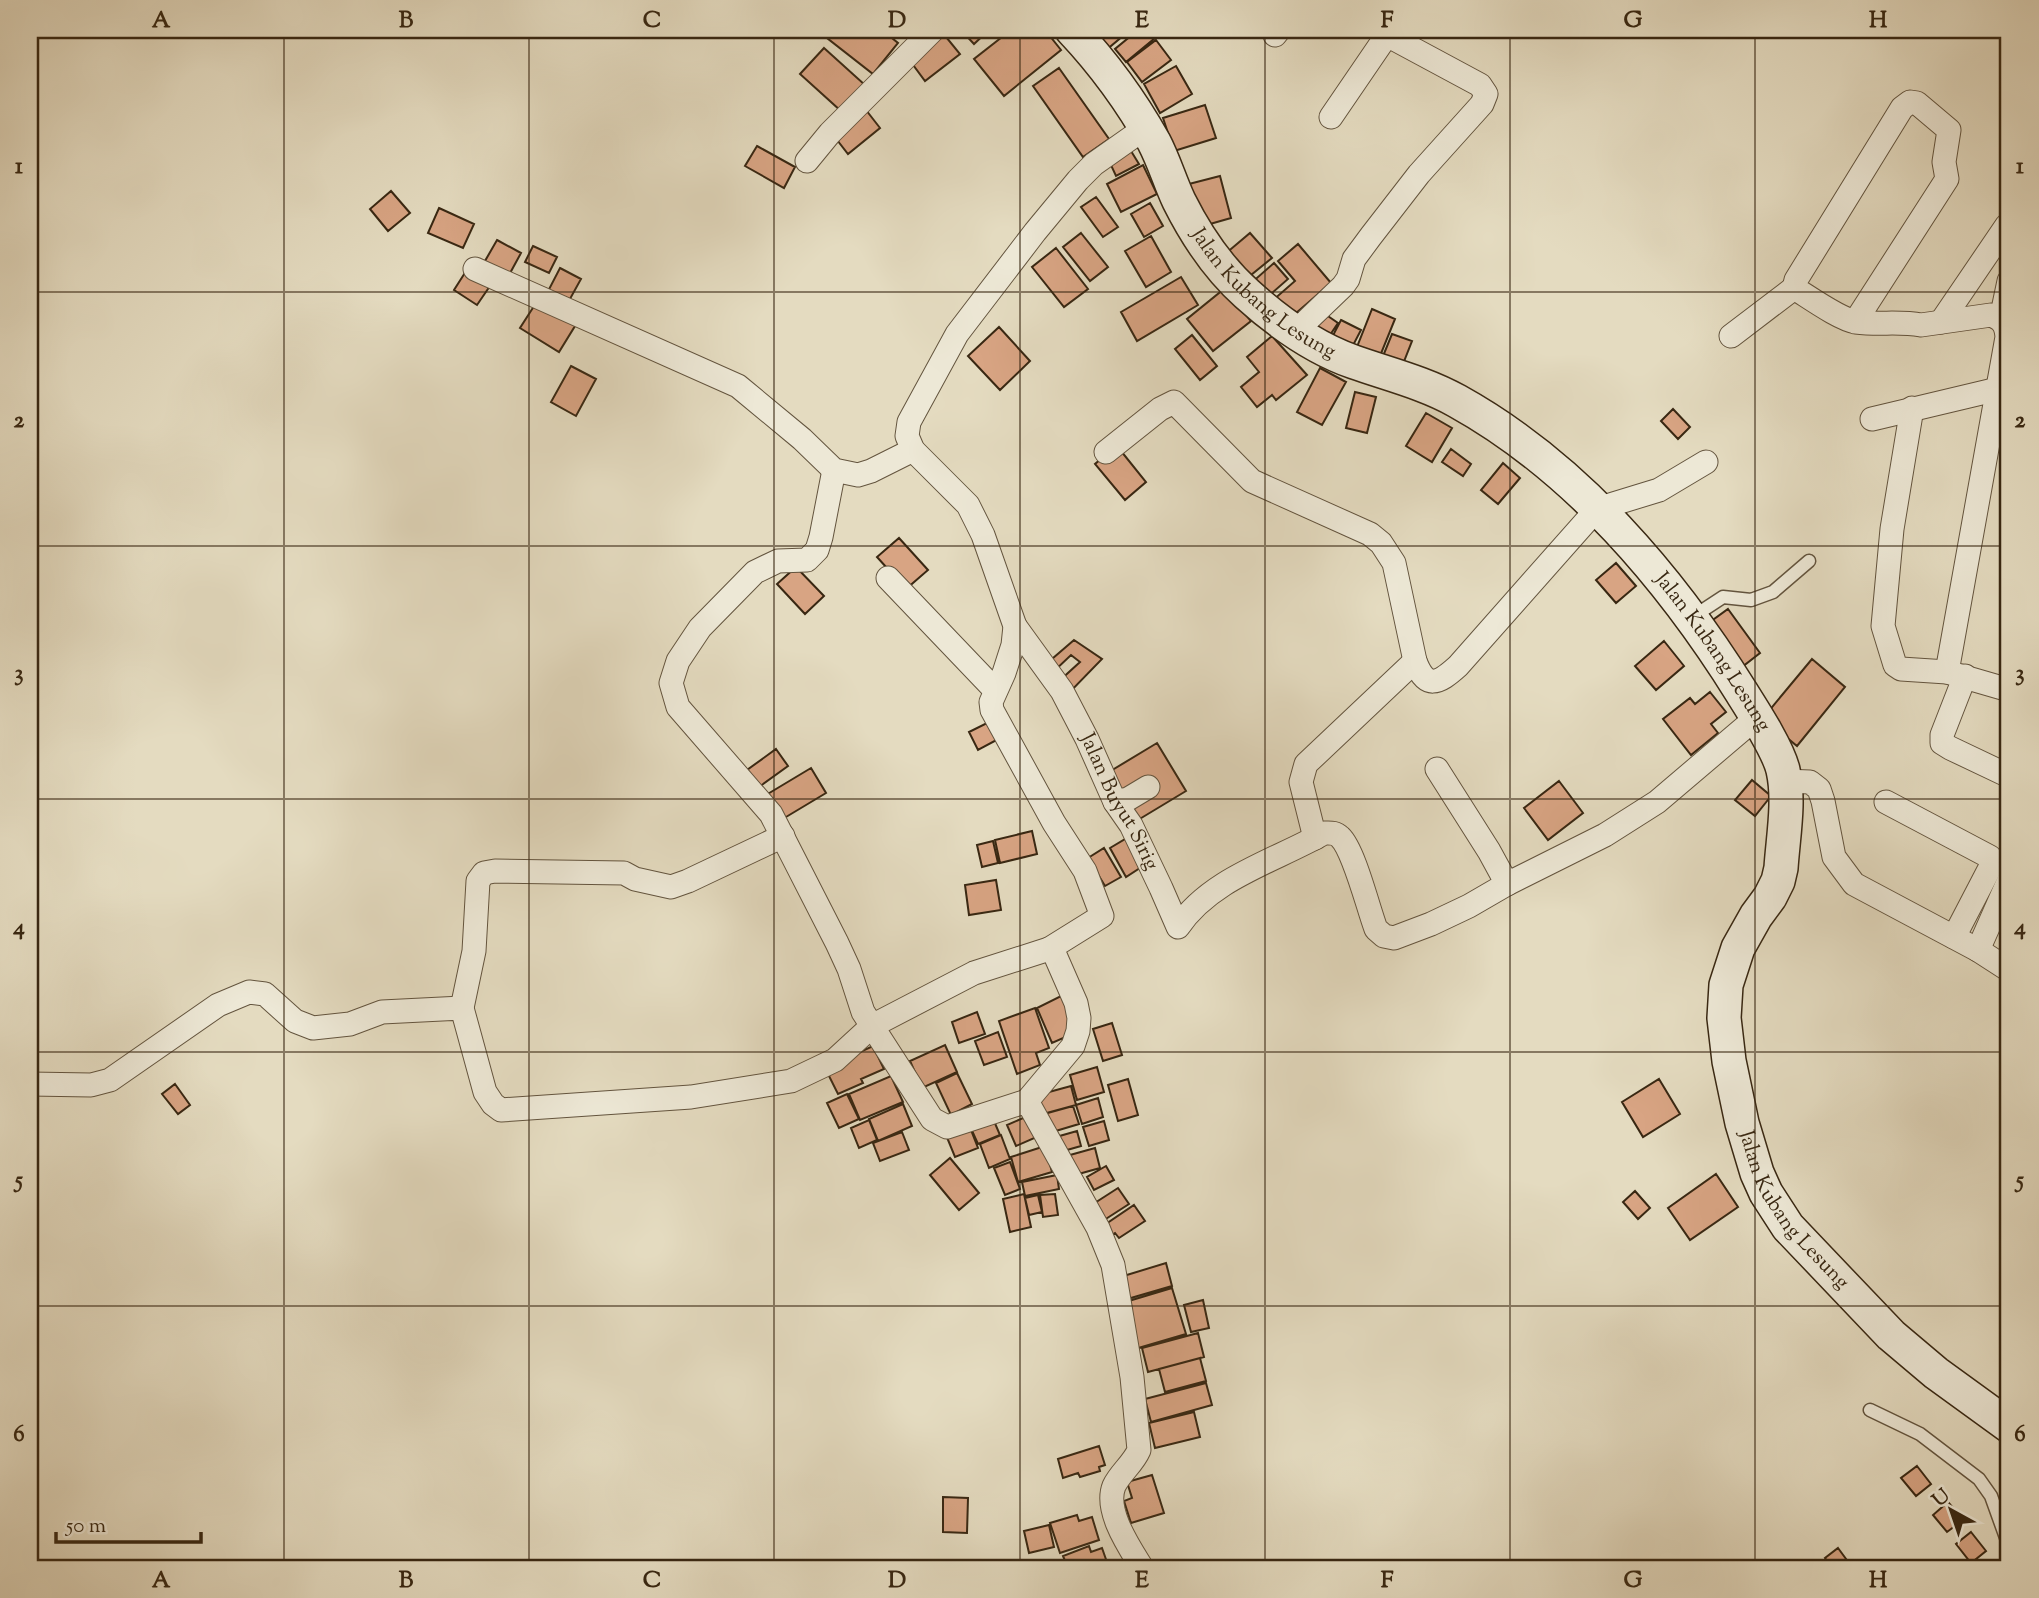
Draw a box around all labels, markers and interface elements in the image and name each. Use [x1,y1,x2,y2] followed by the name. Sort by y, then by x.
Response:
[152,5,171,38] text: A
[399,5,414,38] text: B
[643,5,661,38] text: C
[888,5,906,38] text: D
[1135,5,1149,38] text: E
[1381,5,1394,38] text: F
[1624,5,1643,38] text: G
[1869,5,1888,38] text: H
[15,151,23,184] text: 1
[2016,151,2024,184] text: 1
[1182,222,1340,367] street label: Jalan Kubang Lesung
[14,405,25,438] text: 2
[2015,405,2026,438] text: 2
[1646,565,1778,738] street label: Jalan Kubang Lesung
[14,658,24,691] text: 3
[2015,658,2025,691] text: 3
[1071,727,1166,876] street label: Jalan Buyut Sirig
[12,912,25,945] text: 4
[2013,912,2026,945] text: 4
[1730,1126,1855,1297] street label: Jalan Kubang Lesung
[13,1165,23,1198] text: 5
[2014,1165,2024,1198] text: 5
[13,1419,25,1452] text: 6
[2014,1419,2026,1452] text: 6
[1916,1476,1986,1546] north arrow
[1927,1483,1957,1514] text: U
[56,1500,201,1544] scale bar
[65,1512,106,1542] text: 50 m
[152,1565,171,1598] text: A
[399,1565,414,1598] text: B
[643,1565,661,1598] text: C
[888,1565,906,1598] text: D
[1135,1565,1149,1598] text: E
[1381,1565,1394,1598] text: F
[1624,1565,1643,1598] text: G
[1869,1565,1888,1598] text: H

